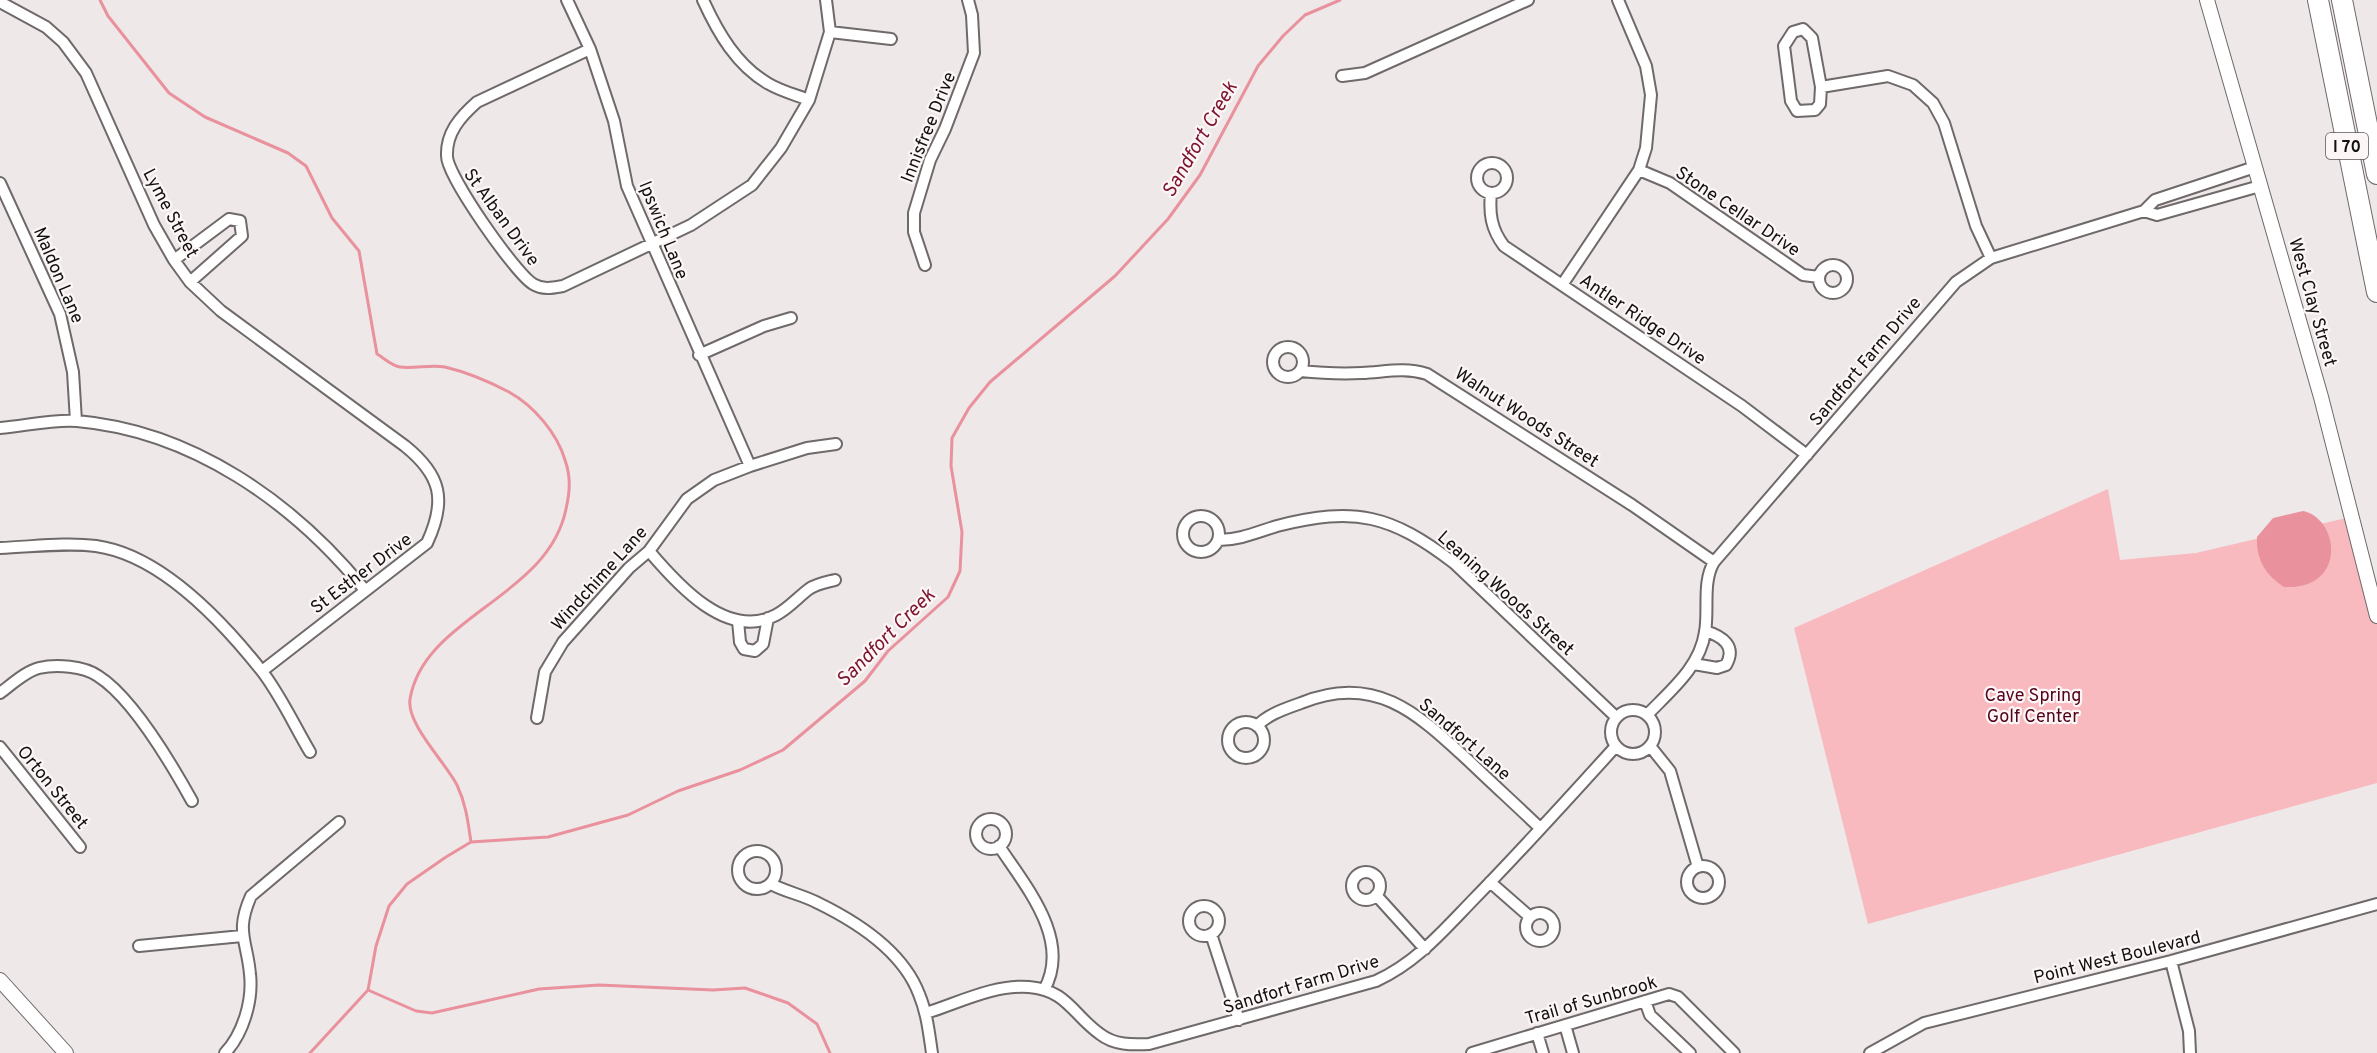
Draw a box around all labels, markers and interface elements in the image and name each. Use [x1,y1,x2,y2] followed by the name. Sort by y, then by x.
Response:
[897,69,962,186] street label: Innisfree Drive
[1157,76,1245,203] water label: Sandfort Creek
[2326,133,2368,159] road number: I 70
[1670,162,1804,263] street label: Stone Cellar Drive
[137,165,203,262] street label: Lyme Street
[458,165,544,271] street label: St Alban Drive
[632,178,693,283] street label: Ipswich Lane
[27,224,88,327] street label: Maldon Lane
[2282,235,2341,369] street label: West Clay Street
[1575,269,1710,371] street label: Antler Ridge Drive
[1805,292,1927,431] street label: Sandfort Farm Drive
[1450,363,1603,474] street label: Walnut Woods Street
[547,522,653,636] street label: Windchime Lane
[1432,527,1578,662] street label: Leaning Woods Street
[307,529,417,620] street label: St Esther Drive
[831,583,942,694] water label: Sandfort Creek
[1984,685,2082,729] park label: Cave Spring Golf Center
[1413,694,1515,786] street label: Sandfort Lane
[11,741,93,834] street label: Orton Street
[2031,927,2203,990] street label: Point West Boulevard
[1221,951,1382,1020] street label: Sandfort Farm Drive
[1523,972,1660,1031] street label: Trail of Sunbrook

